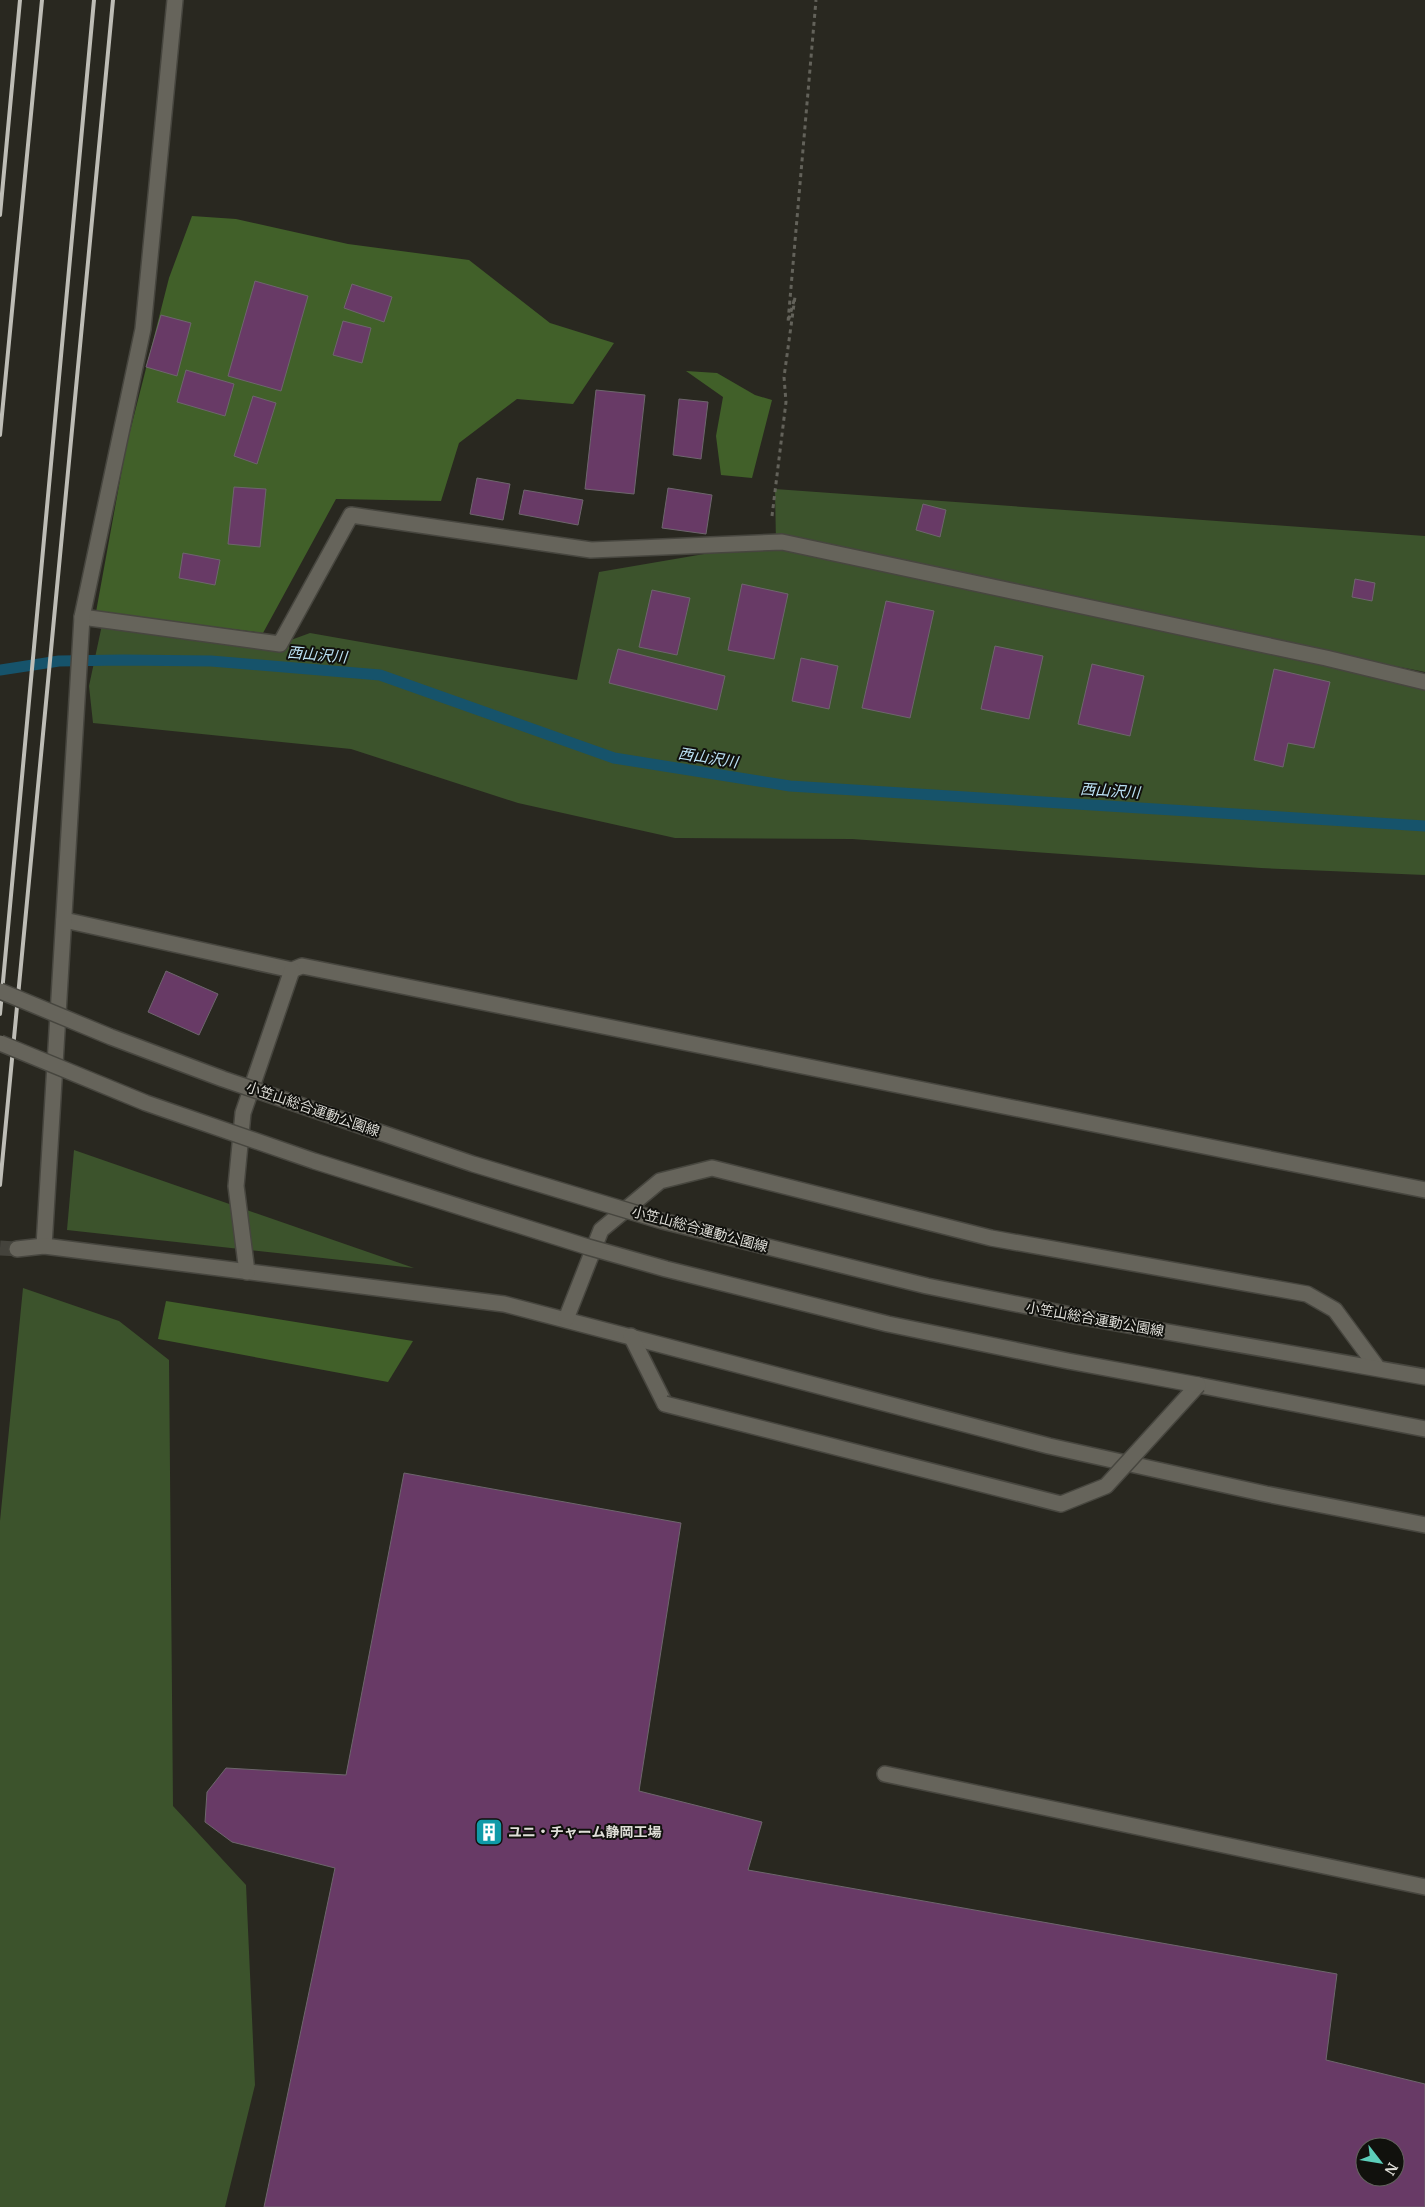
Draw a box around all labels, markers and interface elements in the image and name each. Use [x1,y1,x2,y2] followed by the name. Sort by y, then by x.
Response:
[286,642,350,667] water label: 西山沢川
[677,743,741,772] water label: 西山沢川
[1079,779,1143,802] water label: 西山沢川
[244,1078,382,1140] street label: 小笠山総合運動公園線
[630,1202,770,1256] street label: 小笠山総合運動公園線
[1025,1298,1165,1340] street label: 小笠山総合運動公園線
[474,1817,504,1847] building icon: ユニ・チャーム静岡工場
[508,1823,661,1841] place label: ユニ・チャーム静岡工場
[1355,2137,1405,2187] north arrow
[1381,2159,1402,2178] text: N

